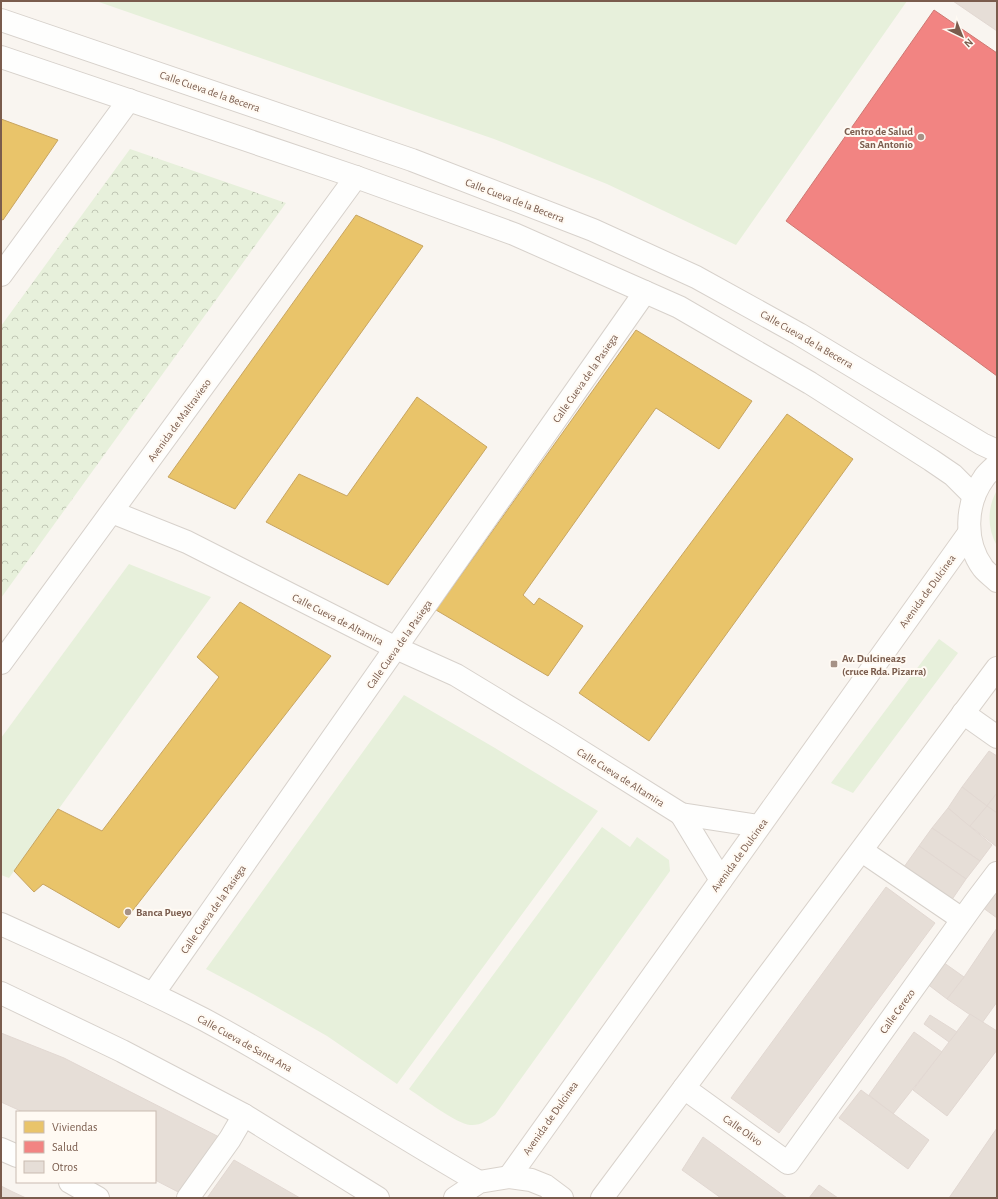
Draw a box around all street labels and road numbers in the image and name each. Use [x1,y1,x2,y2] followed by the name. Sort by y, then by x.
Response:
[158,69,261,114] street label: Calle Cueva de la Becerra
[464,176,566,224] street label: Calle Cueva de la Becerra
[758,308,855,370] street label: Calle Cueva de la Becerra
[551,332,620,425] street label: Calle Cueva de la Pasiega
[146,377,213,464] street label: Avenida de Maltravieso
[897,553,958,630] street label: Avenida de Dulcinea
[290,592,385,647] street label: Calle Cueva de Altamira
[365,598,434,691] street label: Calle Cueva de la Pasiega
[575,746,666,809] street label: Calle Cueva de Altamira
[709,817,770,894] street label: Avenida de Dulcinea
[179,863,248,956] street label: Calle Cueva de la Pasiega
[878,987,917,1036] street label: Calle Cerezo
[196,1013,294,1074] street label: Calle Cueva de Santa Ana
[521,1079,580,1157] street label: Avenida de Dulcinea
[721,1113,764,1148] street label: Calle Olivo

